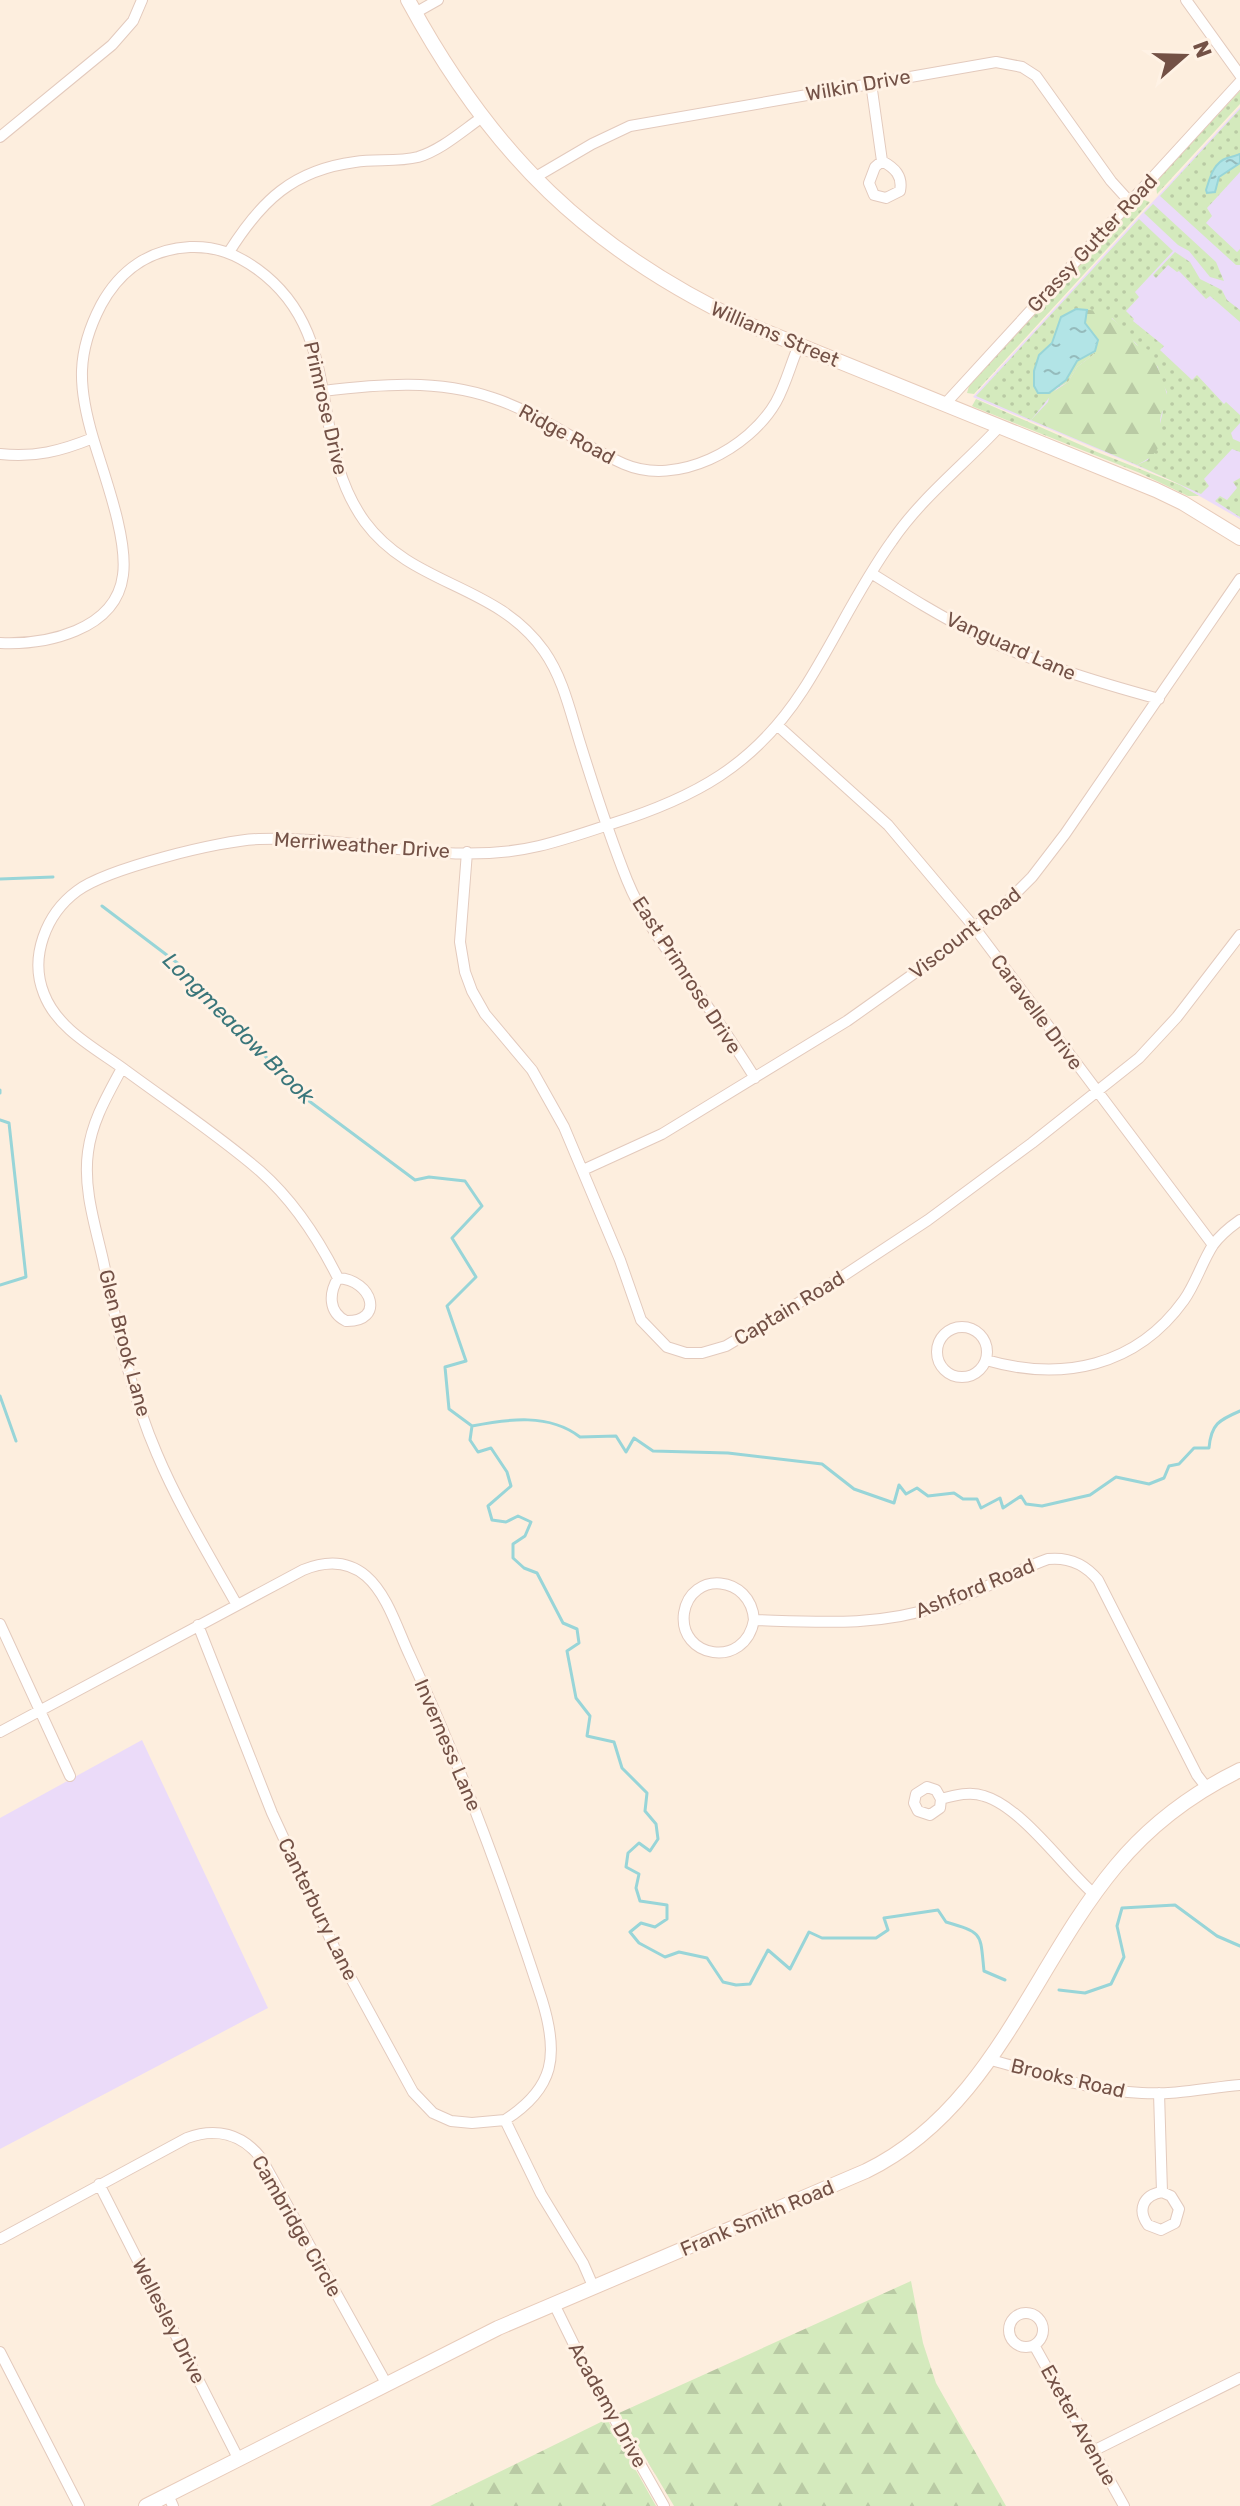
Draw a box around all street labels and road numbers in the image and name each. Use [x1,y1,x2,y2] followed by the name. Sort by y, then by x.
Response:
[804,64,912,106] street label: Wilkin Drive
[1022,169,1162,317] street label: Grassy Gutter Road
[707,296,843,372] street label: Williams Street
[299,339,353,477] street label: Primrose Drive
[515,399,619,469] street label: Ridge Road
[942,607,1080,685] street label: Vanguard Lane
[273,827,451,863] street label: Merriweather Drive
[905,882,1025,984] street label: Viscount Road
[627,892,747,1058] street label: East Primrose Drive
[986,949,1088,1075] street label: Caravelle Drive
[730,1266,848,1350] street label: Captain Road
[94,1267,156,1419] street label: Glen Brook Lane
[912,1553,1038,1623] street label: Ashford Road
[409,1675,487,1815] street label: Inverness Lane
[273,1834,363,1984] street label: Canterbury Lane
[1009,2053,1127,2103] street label: Brooks Road
[247,2151,347,2301] street label: Cambridge Circle
[677,2175,837,2261] street label: Frank Smith Road
[127,2254,211,2388] street label: Wellesley Drive
[564,2338,652,2472] street label: Academy Drive
[1036,2360,1122,2490] street label: Exeter Avenue

